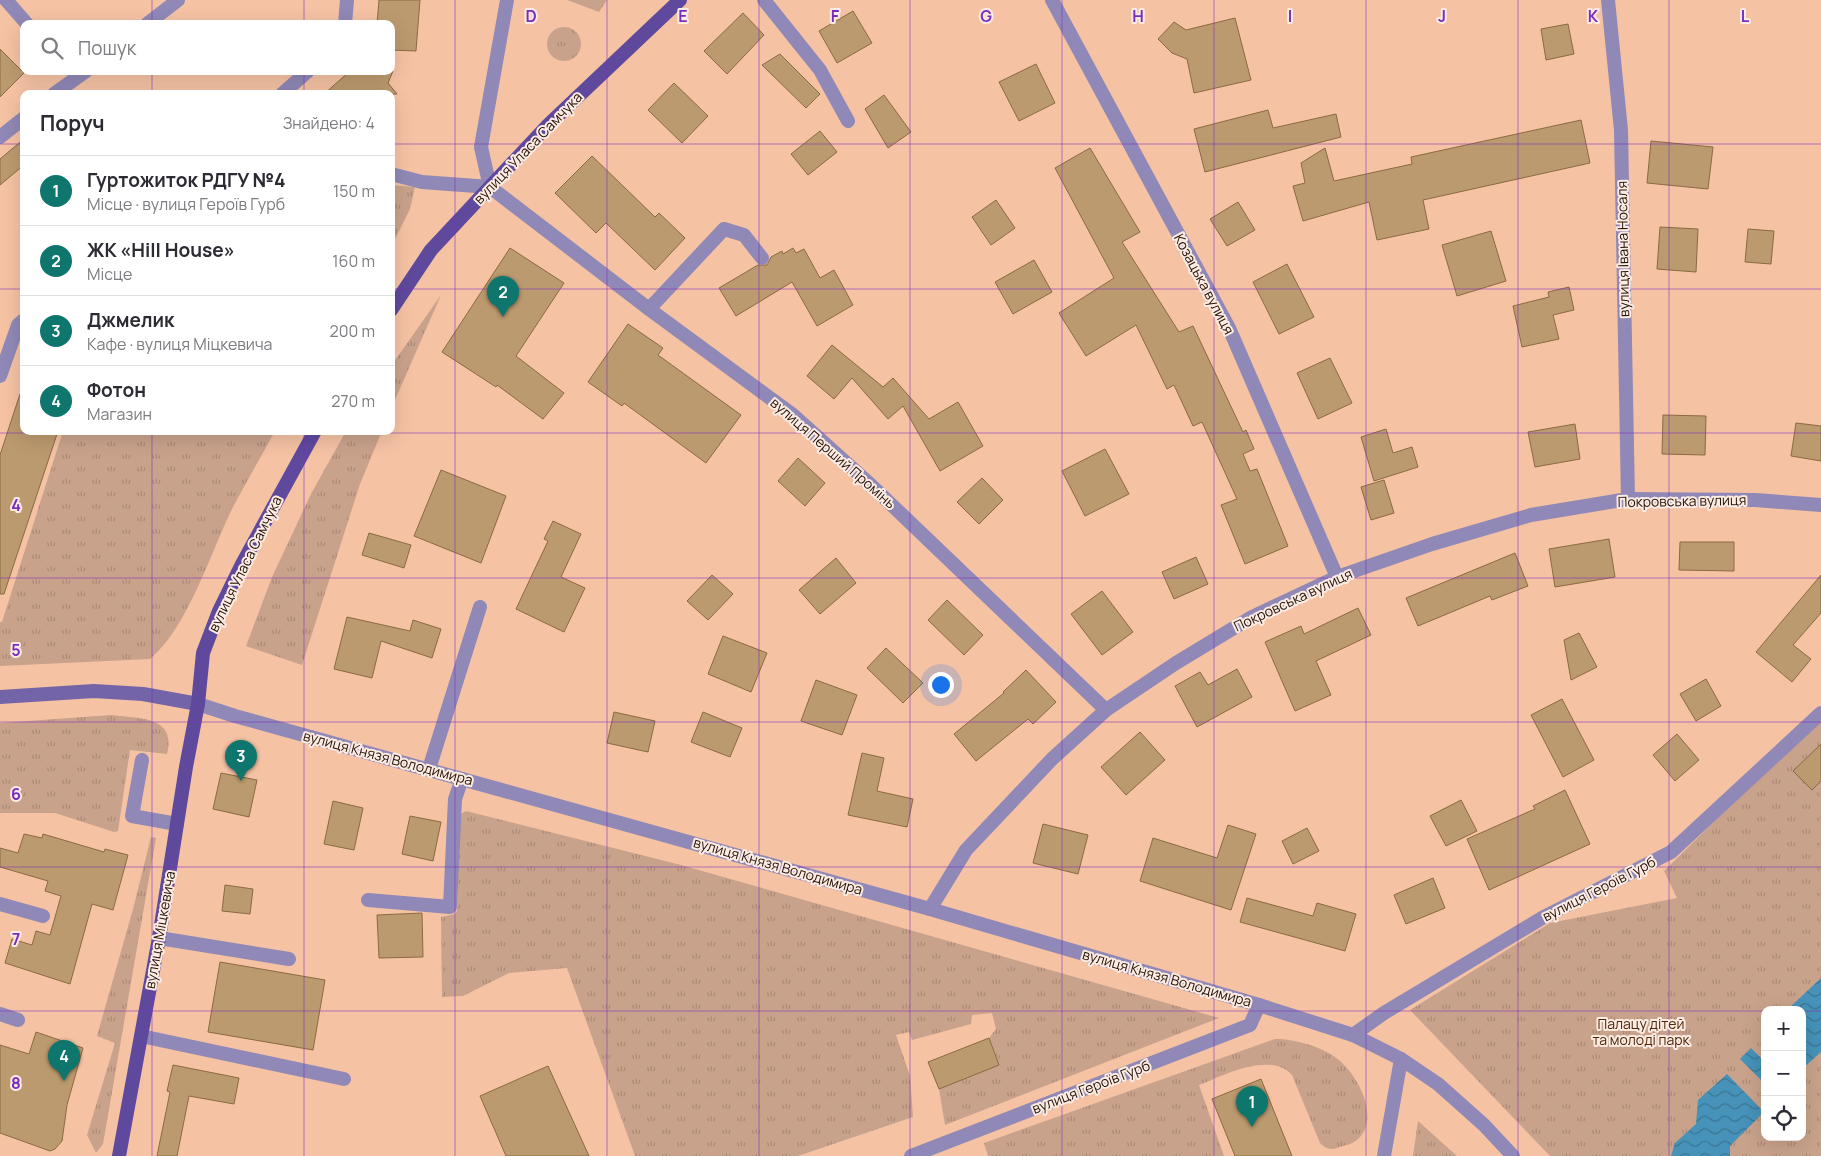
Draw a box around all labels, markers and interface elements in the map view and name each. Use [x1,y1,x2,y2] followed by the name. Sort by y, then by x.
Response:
[525,5,537,27] text: D
[678,5,688,27] text: E
[831,5,840,27] text: F
[980,5,992,27] text: G
[1132,5,1144,27] text: H
[1288,5,1292,27] text: I
[1438,5,1446,27] text: J
[1588,5,1599,27] text: K
[1741,5,1750,27] text: L
[20,20,395,75] search box
[38,34,66,62] icon: search
[78,35,136,61] text: Пошук
[469,88,586,208] street label: вулиця Уласа Самчука
[40,109,105,137] text: Поруч
[283,112,375,134] text: Знайдено: 4
[87,167,285,193] text: Гуртожиток РДГУ №4
[52,180,60,202] text: 1
[333,180,375,202] text: 150 m
[1612,181,1633,317] street label: вулиця Івана Носаля
[87,193,285,215] text: Місце · вулиця Героїв Гурб
[1170,230,1239,337] street label: Козацька вулиця
[87,237,235,263] text: ЖК «Hill House»
[51,250,61,272] text: 2
[332,250,375,272] text: 160 m
[87,263,132,285] text: Місце
[487,276,519,317] pin: 2
[87,307,174,333] text: Джмелик
[51,320,61,342] text: 3
[330,320,375,342] text: 200 m
[87,333,273,355] text: Кафе · вулиця Міцкевича
[87,377,146,403] text: Фотон
[51,390,61,412] text: 4
[331,390,375,412] text: 270 m
[767,393,900,512] street label: вулиця Перший Промінь
[87,403,152,425] text: Магазин
[1617,490,1747,511] street label: Покровська вулиця
[203,493,286,635] street label: вулиця Уласа Самчука
[11,494,21,516] text: 4
[1230,564,1355,635] street label: Покровська вулиця
[11,639,21,661] text: 5
[928,672,954,698] your location
[301,726,475,789] street label: вулиця Князя Володимира
[225,740,257,781] pin: 3
[11,783,21,805] text: 6
[691,832,865,899] street label: вулиця Князя Володимира
[1539,852,1659,925] street label: вулиця Героїв Гурб
[140,870,179,990] street label: вулиця Міцкевича
[12,928,20,950] text: 7
[1080,944,1254,1011] street label: вулиця Князя Володимира
[1761,1006,1806,1141] map controls
[1761,1006,1806,1051] button: +
[1592,1014,1691,1049] park label: Палацу дітей та молоді парк
[48,1040,80,1081] pin: 4
[1761,1051,1806,1096] button: −
[1029,1055,1153,1118] street label: вулиця Героїв Гурб
[11,1072,21,1094] text: 8
[1236,1086,1268,1127] pin: 1
[1761,1096,1806,1141] button: locate

